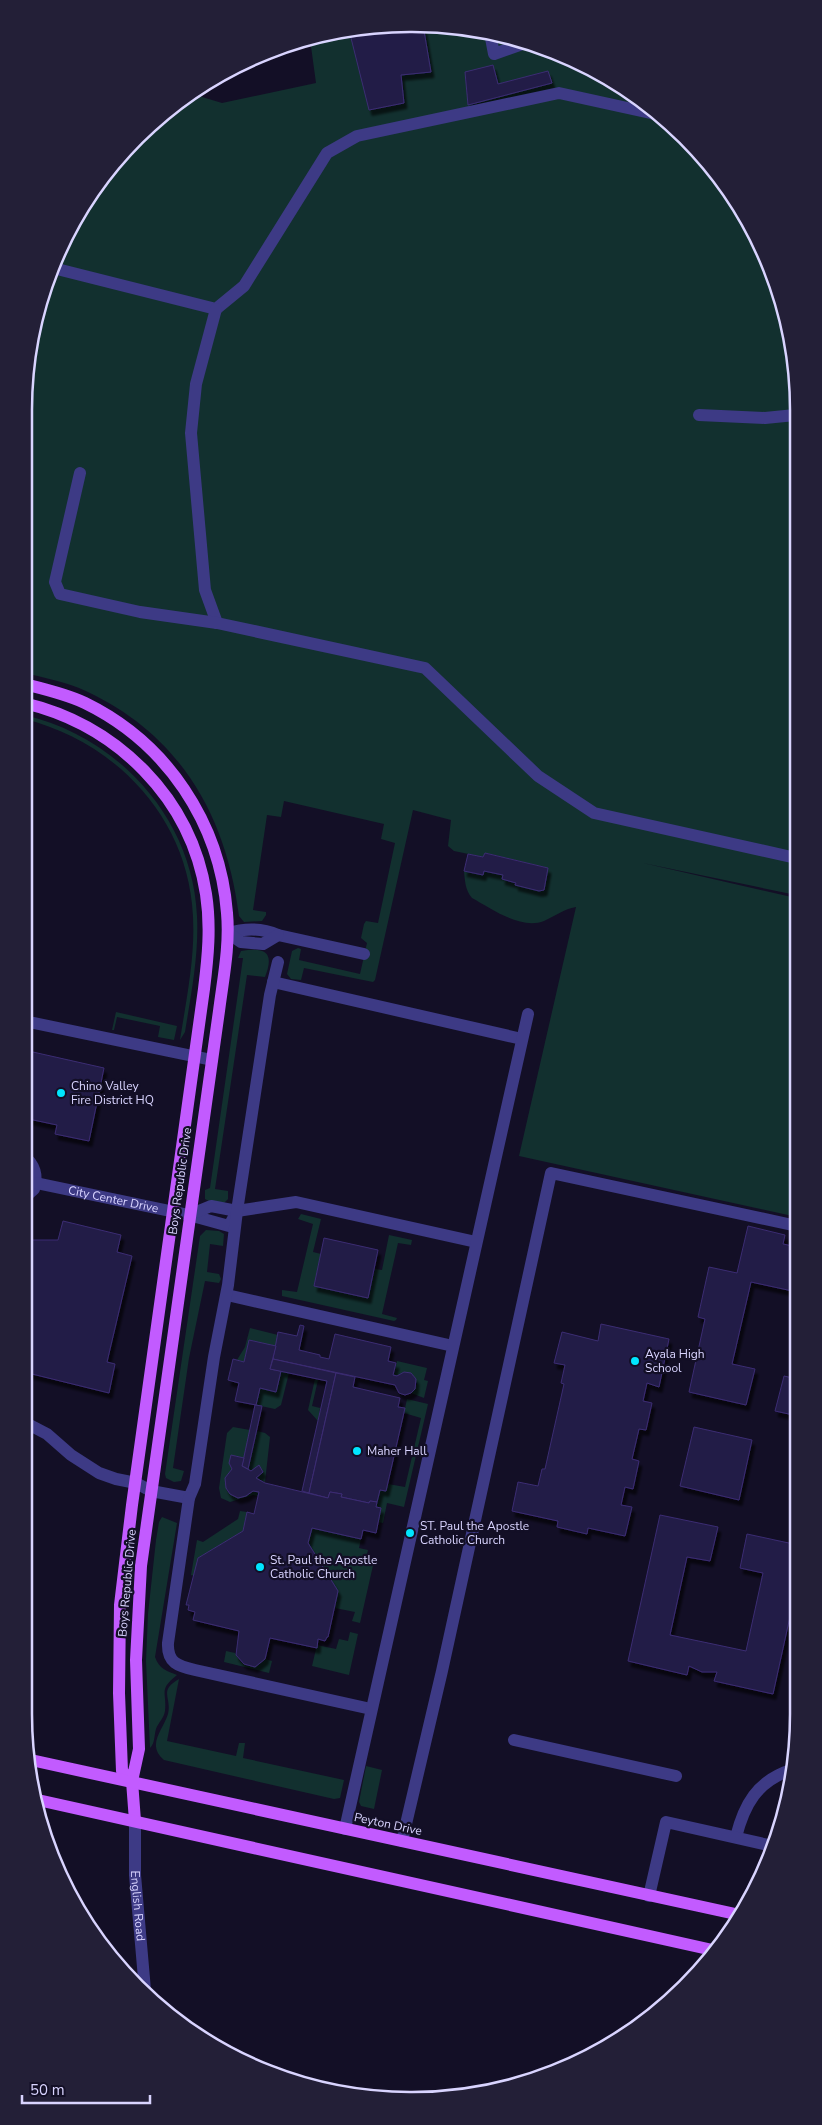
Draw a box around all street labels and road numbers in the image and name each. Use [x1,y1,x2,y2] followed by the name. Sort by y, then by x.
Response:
[165,1126,195,1236] street label: Boys Republic Drive
[67,1182,160,1216] street label: City Center Drive
[114,1528,140,1638] street label: Boys Republic Drive
[353,1809,423,1839] street label: Peyton Drive
[127,1871,149,1942] street label: English Road

